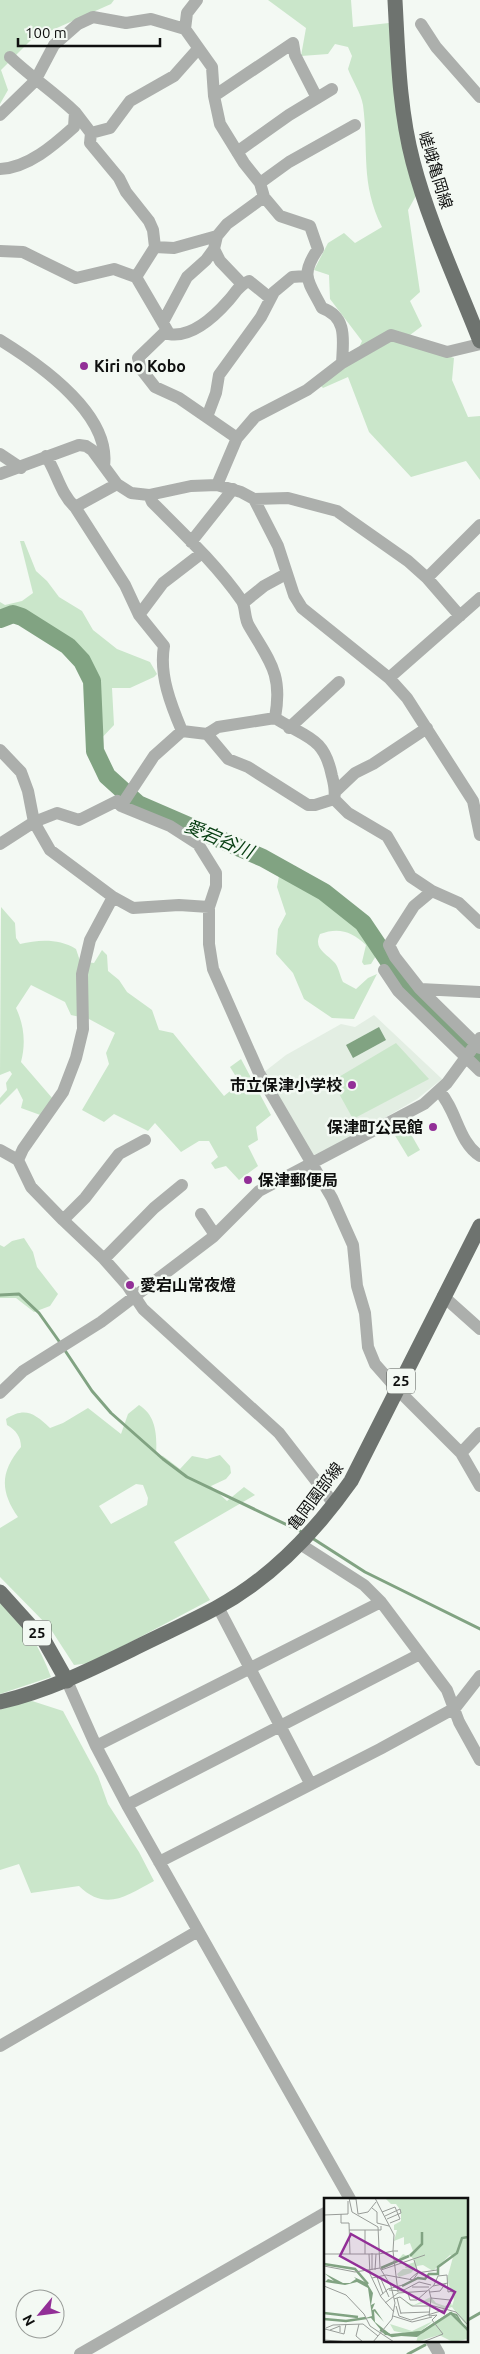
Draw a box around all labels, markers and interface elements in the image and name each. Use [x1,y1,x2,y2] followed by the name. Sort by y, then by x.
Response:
[18,15,160,47] scale bar
[25,24,67,41] text: 100 m
[416,129,456,211] street label: 嵯峨亀岡線
[94,357,186,375] place label: Kiri no Kobo
[78,360,90,372] marker: Kiri no Kobo
[182,815,258,862] water label: 愛宕谷川
[230,1076,342,1094] place label: 市立保津小学校
[346,1079,358,1091] marker: 市立保津小学校
[327,1118,423,1136] place label: 保津町公民館
[427,1121,439,1133] marker: 保津町公民館
[258,1171,338,1189] place label: 保津郵便局
[242,1174,254,1186] marker: 保津郵便局
[140,1276,236,1294] place label: 愛宕山常夜燈
[124,1279,136,1291] marker: 愛宕山常夜燈
[387,1368,415,1394] road number: 25
[284,1459,346,1533] street label: 亀岡園部線
[23,1620,51,1646] road number: 25
[324,2198,468,2342] inset map
[15,2289,65,2339] north arrow
[19,2312,38,2329] text: N

